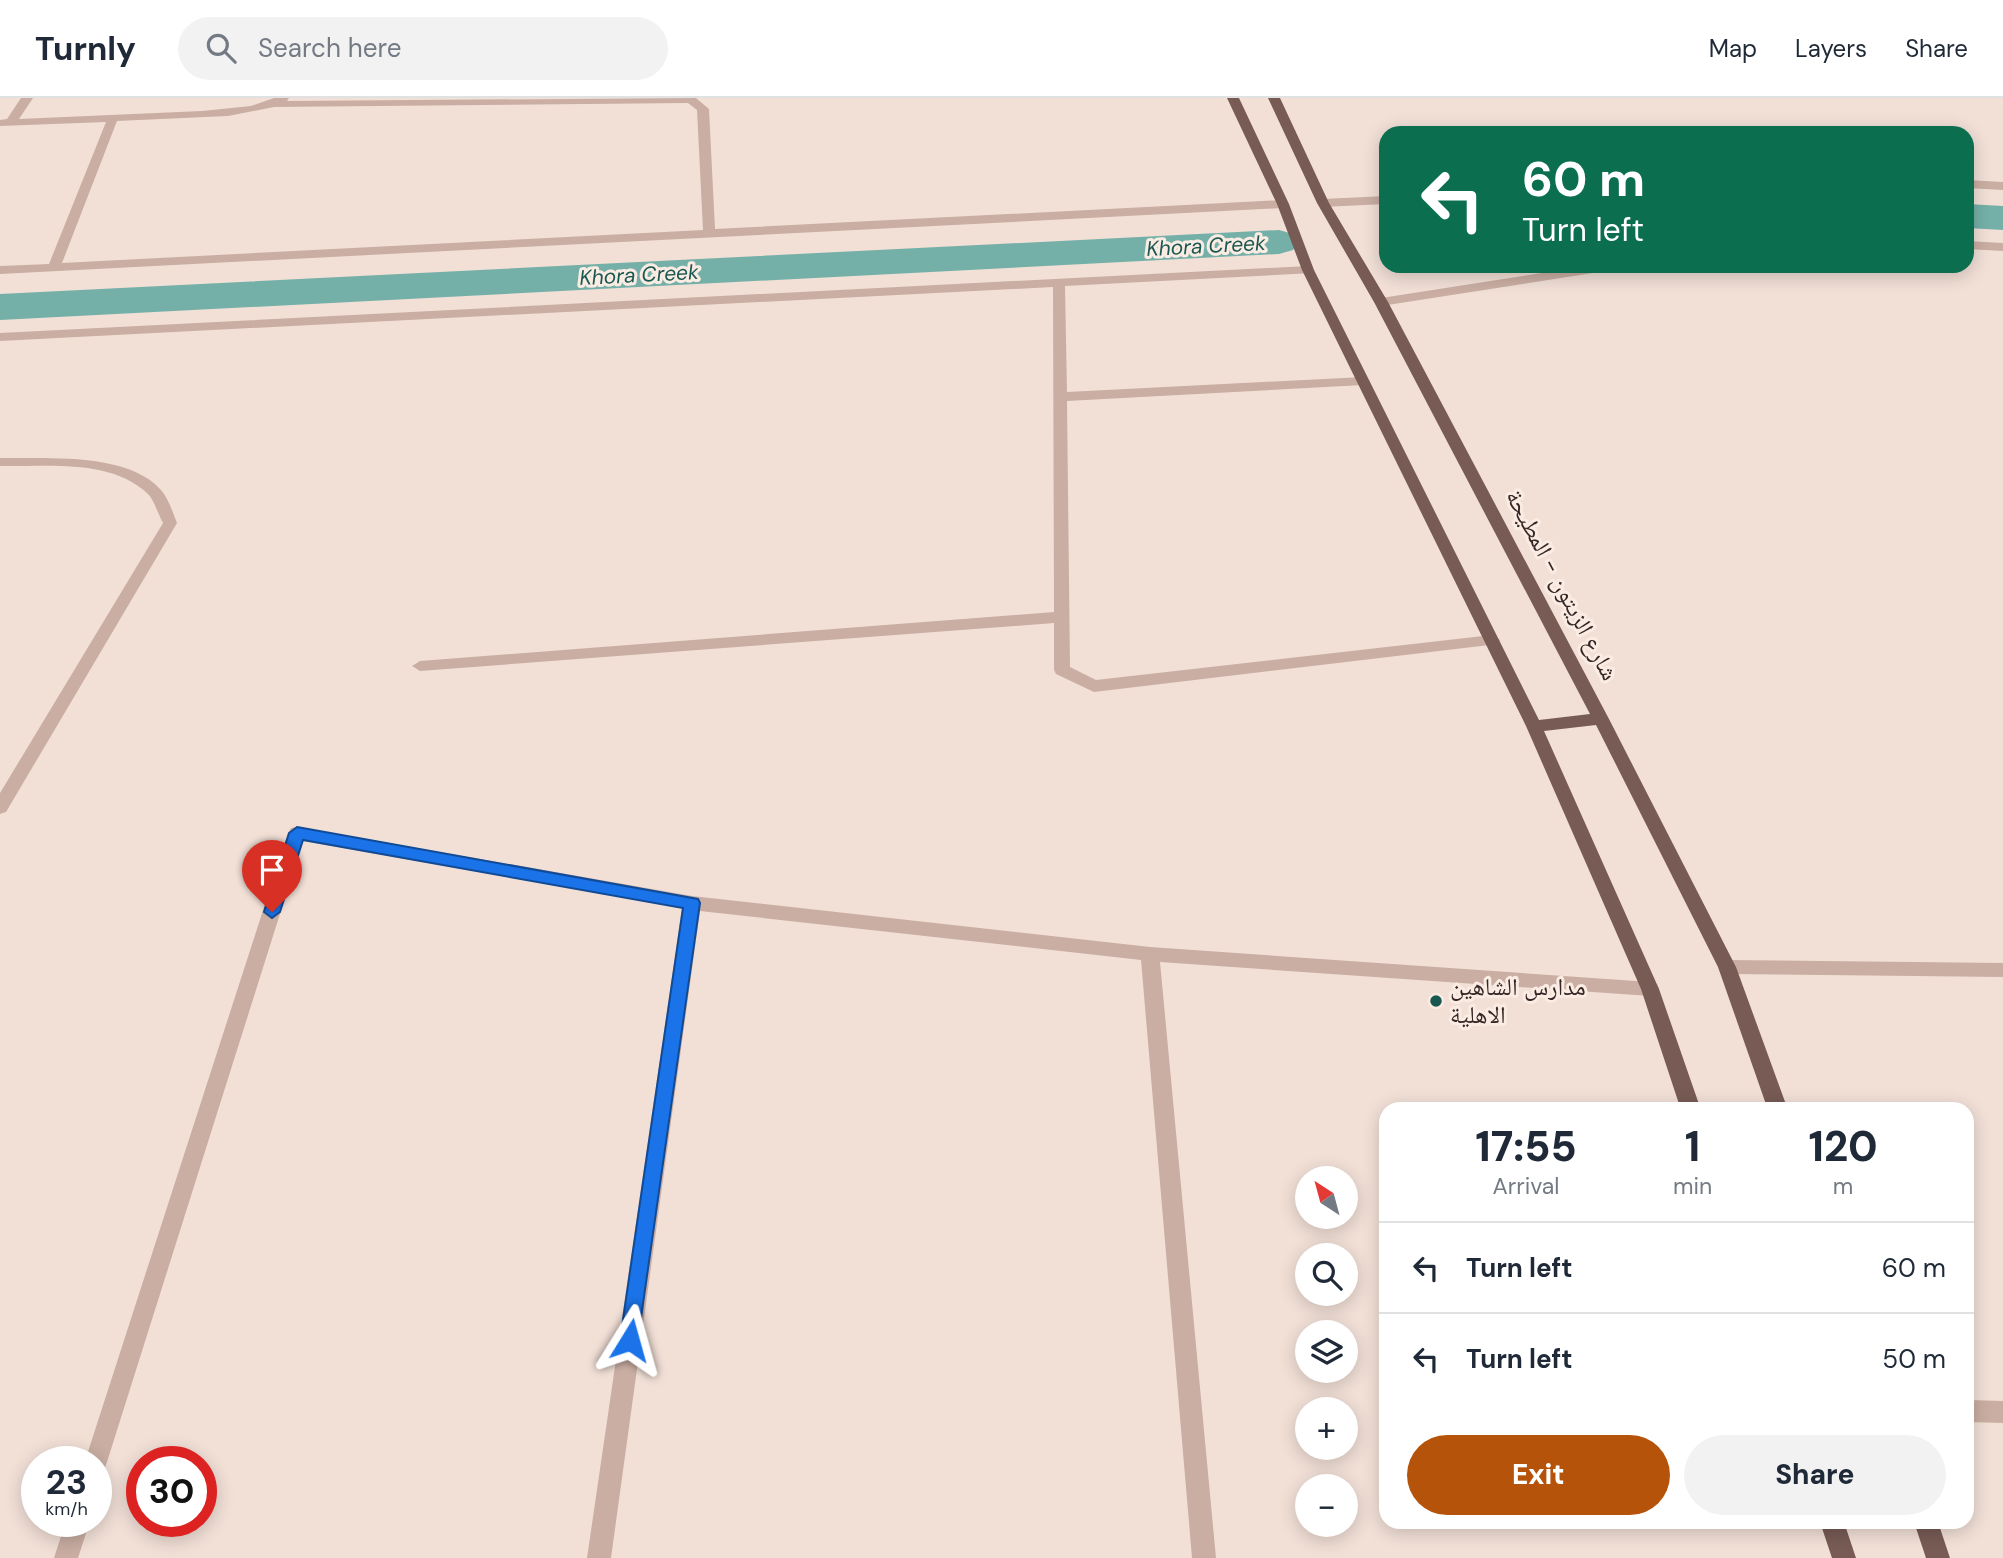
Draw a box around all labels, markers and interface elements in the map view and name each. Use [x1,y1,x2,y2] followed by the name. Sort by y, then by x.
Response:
[178,17,668,80] search box
[35,27,136,70] text: Turnly
[202,29,240,67] icon: search
[258,31,401,65] text: Search here
[1709,33,1757,64] text: Map
[1795,33,1867,64] text: Layers
[1905,33,1968,64] text: Share
[1522,147,1645,211] text: 60 m
[1407,154,1498,245] icon: left
[1522,209,1644,251] text: Turn left
[1146,229,1267,263] water label: Khora Creek
[579,258,700,292] water label: Khora Creek
[1499,484,1626,686] street label: شارع الزيتون - المطيحة
[242,840,302,912] pin
[253,851,291,889] icon: arrive
[1450,971,1586,1030] place label: مدارس الشاهين الاهلية
[1428,993,1444,1009] marker: مدارس الشاهين الاهلية
[1475,1119,1577,1174] text: 17:55
[1685,1119,1700,1174] text: 1
[1808,1119,1878,1174] text: 120
[1295,1166,1358,1228] north arrow
[1295,1166,1358,1537] map controls
[1492,1171,1559,1201] text: Arrival
[1673,1171,1712,1201] text: min
[1833,1171,1853,1201] text: m
[1295,1243,1358,1306] button: search
[1407,1249,1445,1287] icon: left
[1466,1251,1573,1285] text: Turn left
[1882,1251,1946,1285] text: 60 m
[593,1303,667,1377] position arrow
[1295,1320,1358,1383] button: layers
[1407,1340,1445,1378] icon: left
[1466,1342,1573,1376] text: Turn left
[1882,1342,1946,1376] text: 50 m
[1295,1397,1358,1460] button: +
[1407,1435,1670,1515] button: Exit
[1684,1435,1946,1515] button: Share
[126,1446,217,1537] speed limit sign: 30
[46,1459,87,1505] text: 23
[1295,1474,1358,1537] button: −
[45,1497,88,1521] text: km/h

